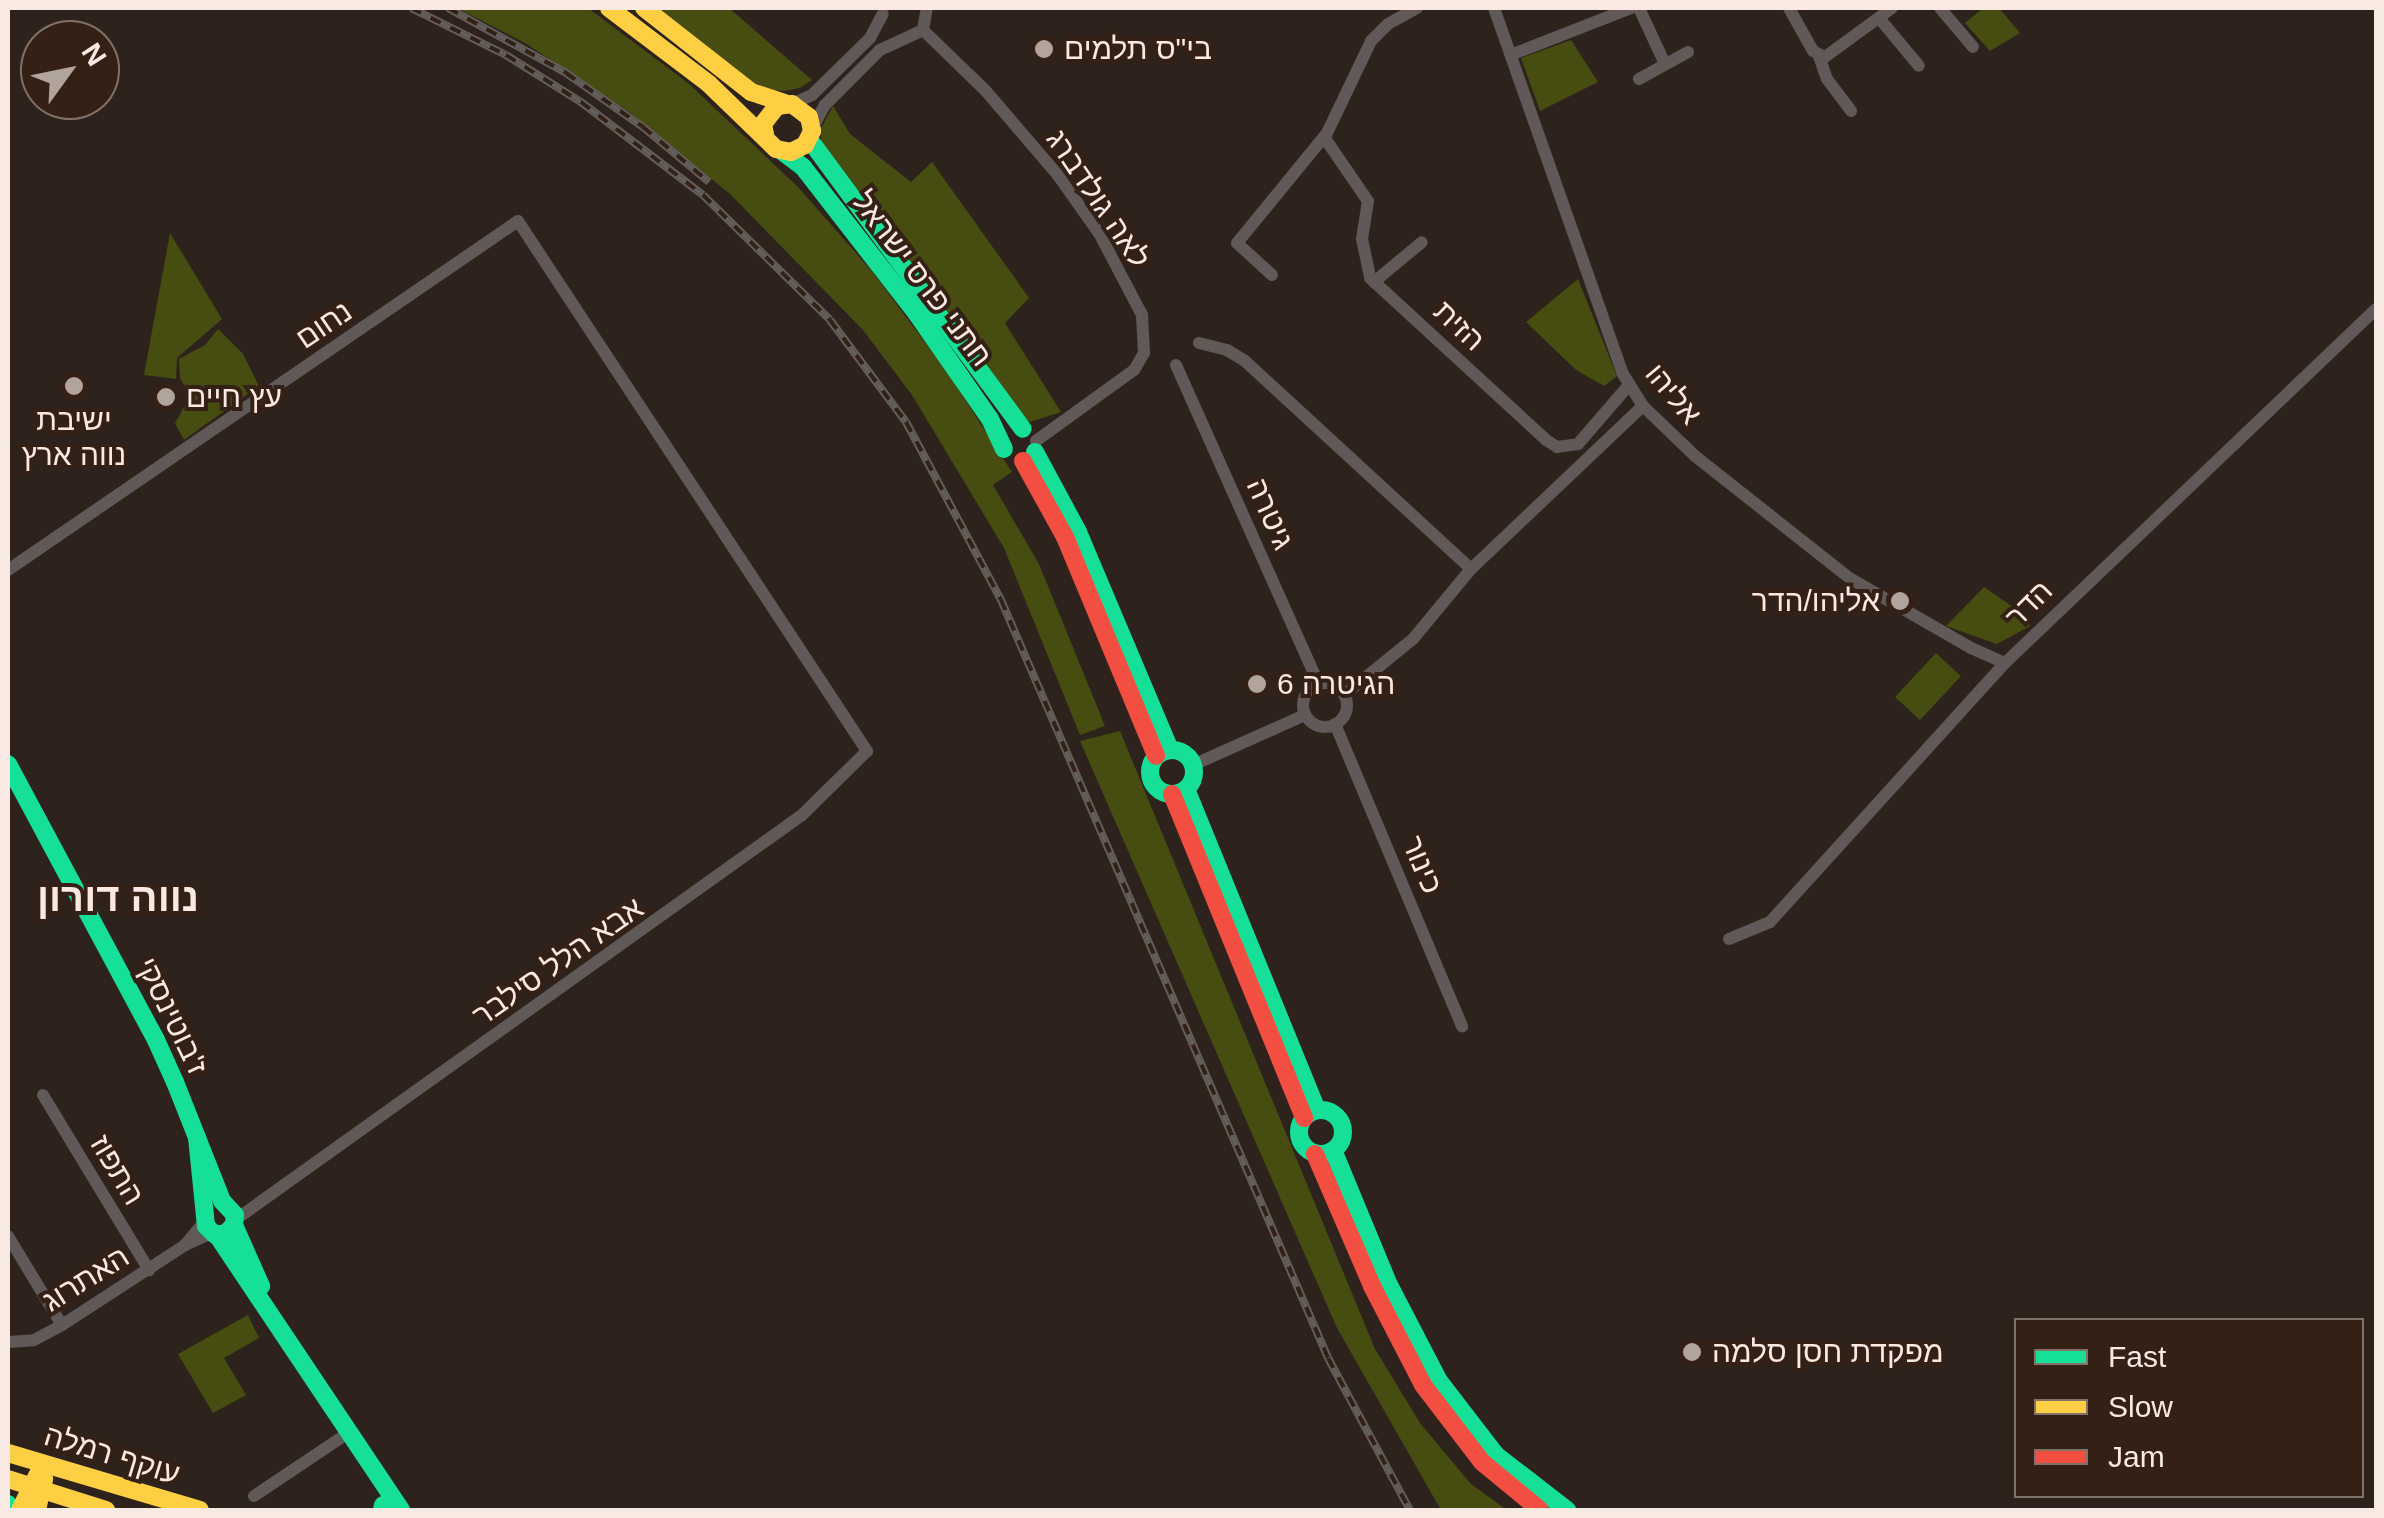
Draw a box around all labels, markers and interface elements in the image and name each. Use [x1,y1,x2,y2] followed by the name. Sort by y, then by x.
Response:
[20,20,120,120] north arrow
[1064,31,1212,67] place label: בי"ס תלמים
[75,38,112,71] text: N
[1033,38,1055,60] marker: בי"ס תלמים
[1039,123,1157,275] street label: לאה גולדברג
[845,184,999,374] street label: חתני פרס ישראל
[289,293,359,357] street label: נחום
[1426,294,1492,358] street label: הזית
[1637,356,1709,432] street label: אליהו
[63,375,85,397] marker: ישיבת נווה ארץ
[186,379,282,415] place label: עץ חיים
[155,386,177,408] marker: עץ חיים
[22,402,126,472] place label: ישיבת נווה ארץ
[1238,473,1302,555] street label: גיטרה
[1998,573,2060,635] street label: הדר
[1752,583,1880,619] place label: אליהו/הדר
[1889,590,1911,612] marker: אליהו/הדר
[1277,666,1395,702] place label: הגיטרה 6
[1246,673,1268,695] marker: הגיטרה 6
[1394,831,1450,899] street label: כינור
[37,873,199,921] district label: נווה דורון
[466,890,650,1034] street label: אבא הלל סילבר
[128,952,216,1080] street label: ז'בוטינסקי
[82,1128,152,1212] street label: התפוז
[36,1239,136,1319] street label: האתרוג
[2014,1318,2364,1498] legend
[1712,1334,1944,1370] place label: מפקדת חסן סלמה
[2108,1340,2166,1373] text: Fast
[1681,1341,1703,1363] marker: מפקדת חסן סלמה
[2108,1390,2173,1423] text: Slow
[40,1417,184,1493] street label: עוקף רמלה
[2108,1440,2165,1473] text: Jam

